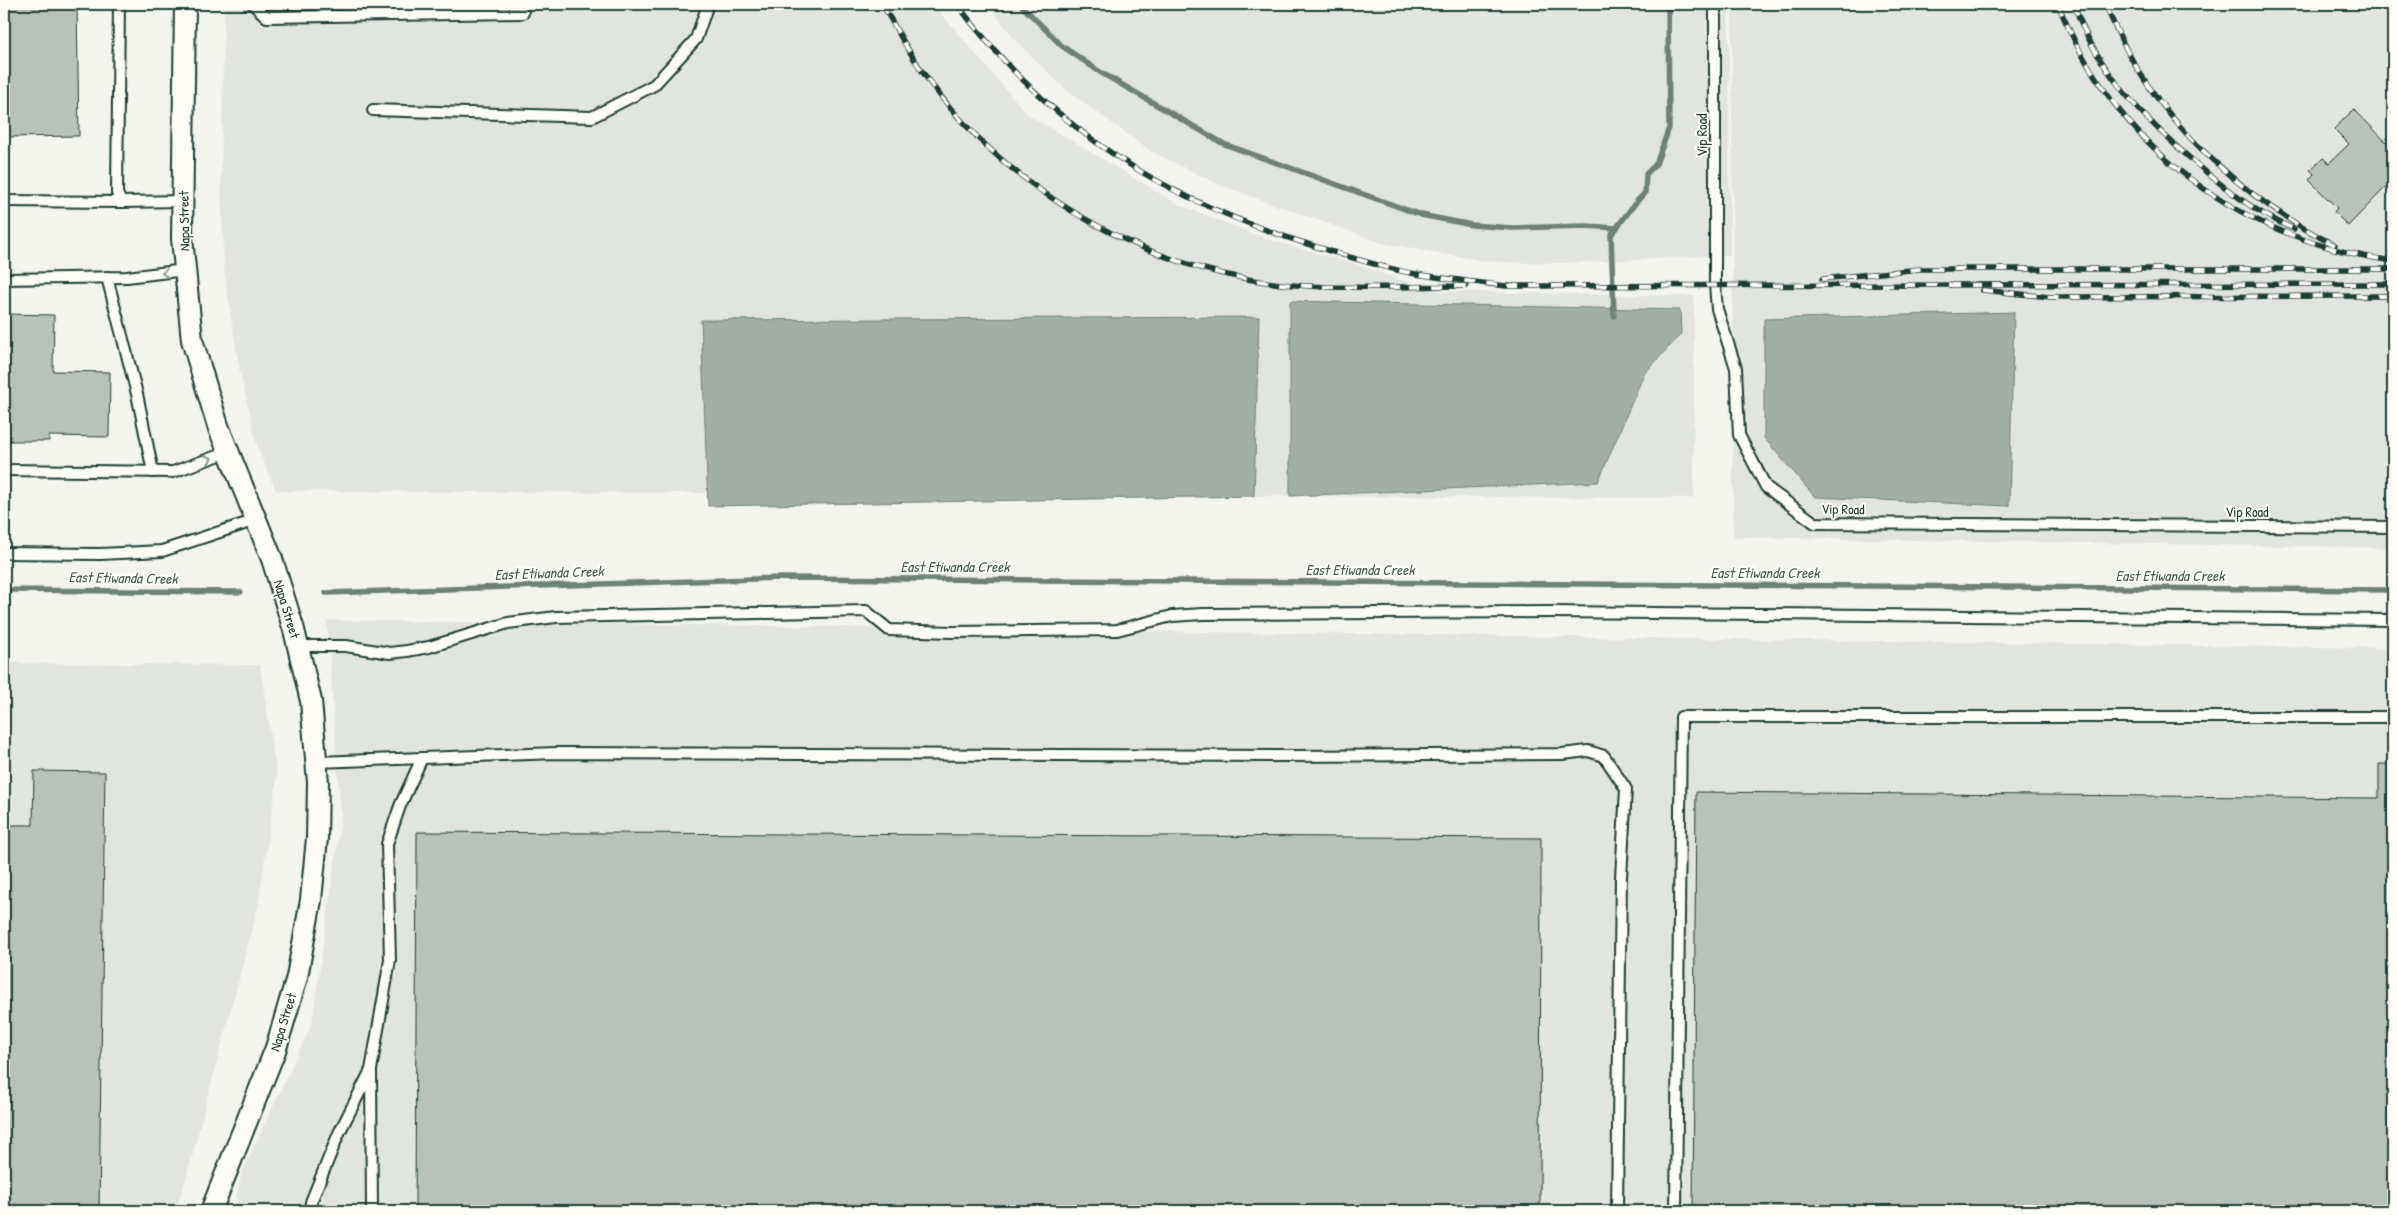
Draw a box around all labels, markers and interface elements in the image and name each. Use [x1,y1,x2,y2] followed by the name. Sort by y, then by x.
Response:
[1692,113,1712,157] street label: Vip Road
[173,191,195,251] street label: Napa Street
[161,267,169,278] one-way arrow
[205,455,213,465] one-way arrow
[1821,499,1865,519] street label: Vip Road
[2225,502,2269,522] street label: Vip Road
[901,556,1011,577] water label: East Etiwanda Creek
[1306,559,1416,580] water label: East Etiwanda Creek
[494,560,606,585] water label: East Etiwanda Creek
[1711,562,1821,583] water label: East Etiwanda Creek
[2116,565,2226,586] water label: East Etiwanda Creek
[68,566,179,589] water label: East Etiwanda Creek
[269,577,305,641] street label: Napa Street
[265,990,301,1054] street label: Napa Street

